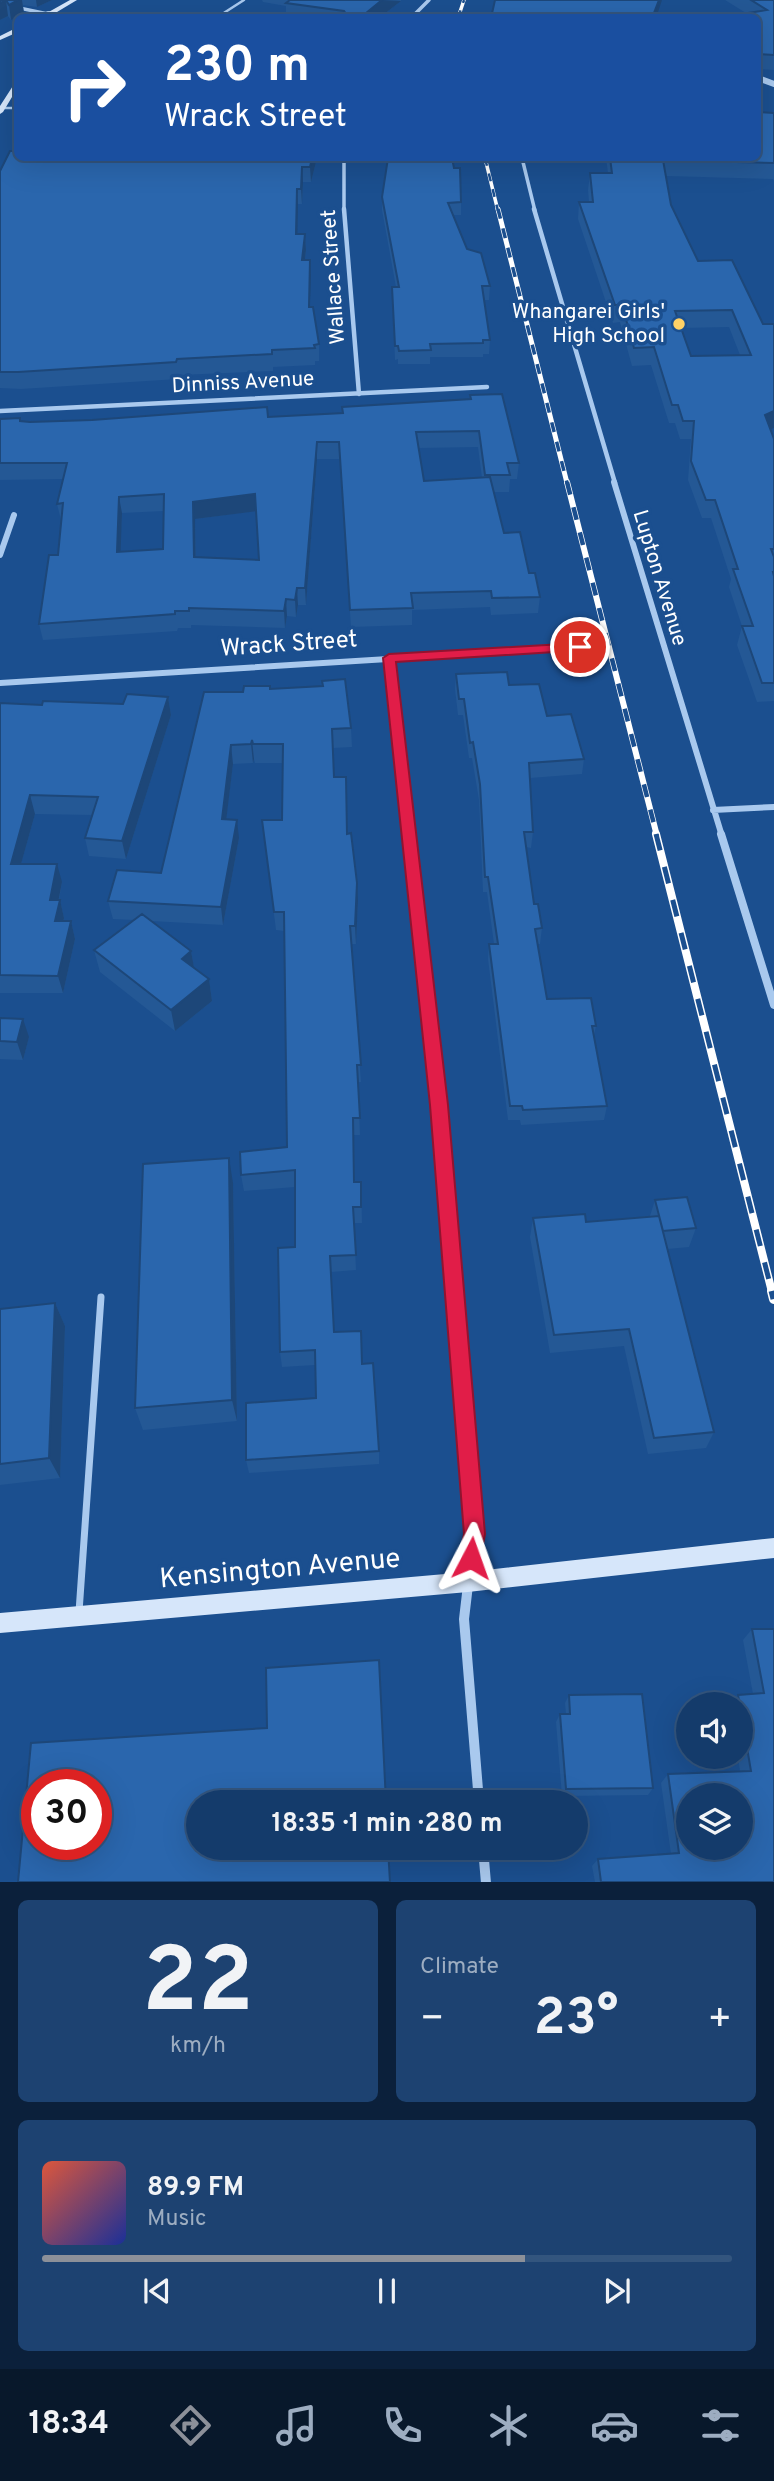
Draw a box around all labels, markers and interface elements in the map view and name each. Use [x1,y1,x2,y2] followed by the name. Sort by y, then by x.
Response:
[164,37,310,99] text: 230 m
[49,42,140,133] icon: right
[164,98,347,138] text: Wrack Street
[316,209,352,345] street label: Wallace Street
[512,299,665,350] place label: Whangarei Girls' High School
[671,316,687,332] marker: Whangarei Girls' High School
[171,366,315,400] street label: Dinniss Avenue
[626,507,692,649] street label: Lupton Avenue
[550,617,610,677] pin
[220,625,358,665] street label: Wrack Street
[561,628,599,666] icon: arrive
[434,1521,508,1595] position arrow
[158,1542,402,1598] street label: Kensington Avenue
[676,1692,753,1860] map controls
[676,1692,753,1769] button: sound
[21,1769,112,1860] speed limit sign: 30
[676,1783,753,1860] button: layers
[271,1808,503,1841] text: 18:35 · 1 min · 280 m
[142,1929,254,2044] text: 22
[420,1953,499,1982] text: Climate
[534,1987,618,2053] text: 23°
[420,1996,445,2045] text: −
[707,1996,732,2045] text: +
[170,2032,226,2061] text: km/h
[147,2172,244,2205] text: 89.9 FM
[147,2205,207,2234] text: Music
[138,2272,176,2310] icon: previous
[368,2272,406,2310] icon: pause
[598,2272,636,2310] icon: next
[166,2401,215,2450] icon: directions
[272,2401,321,2450] icon: music
[378,2401,427,2450] icon: phone
[484,2401,533,2450] icon: climate
[590,2401,639,2450] icon: car
[696,2401,745,2450] icon: filters
[29,2405,109,2445] text: 18:34

